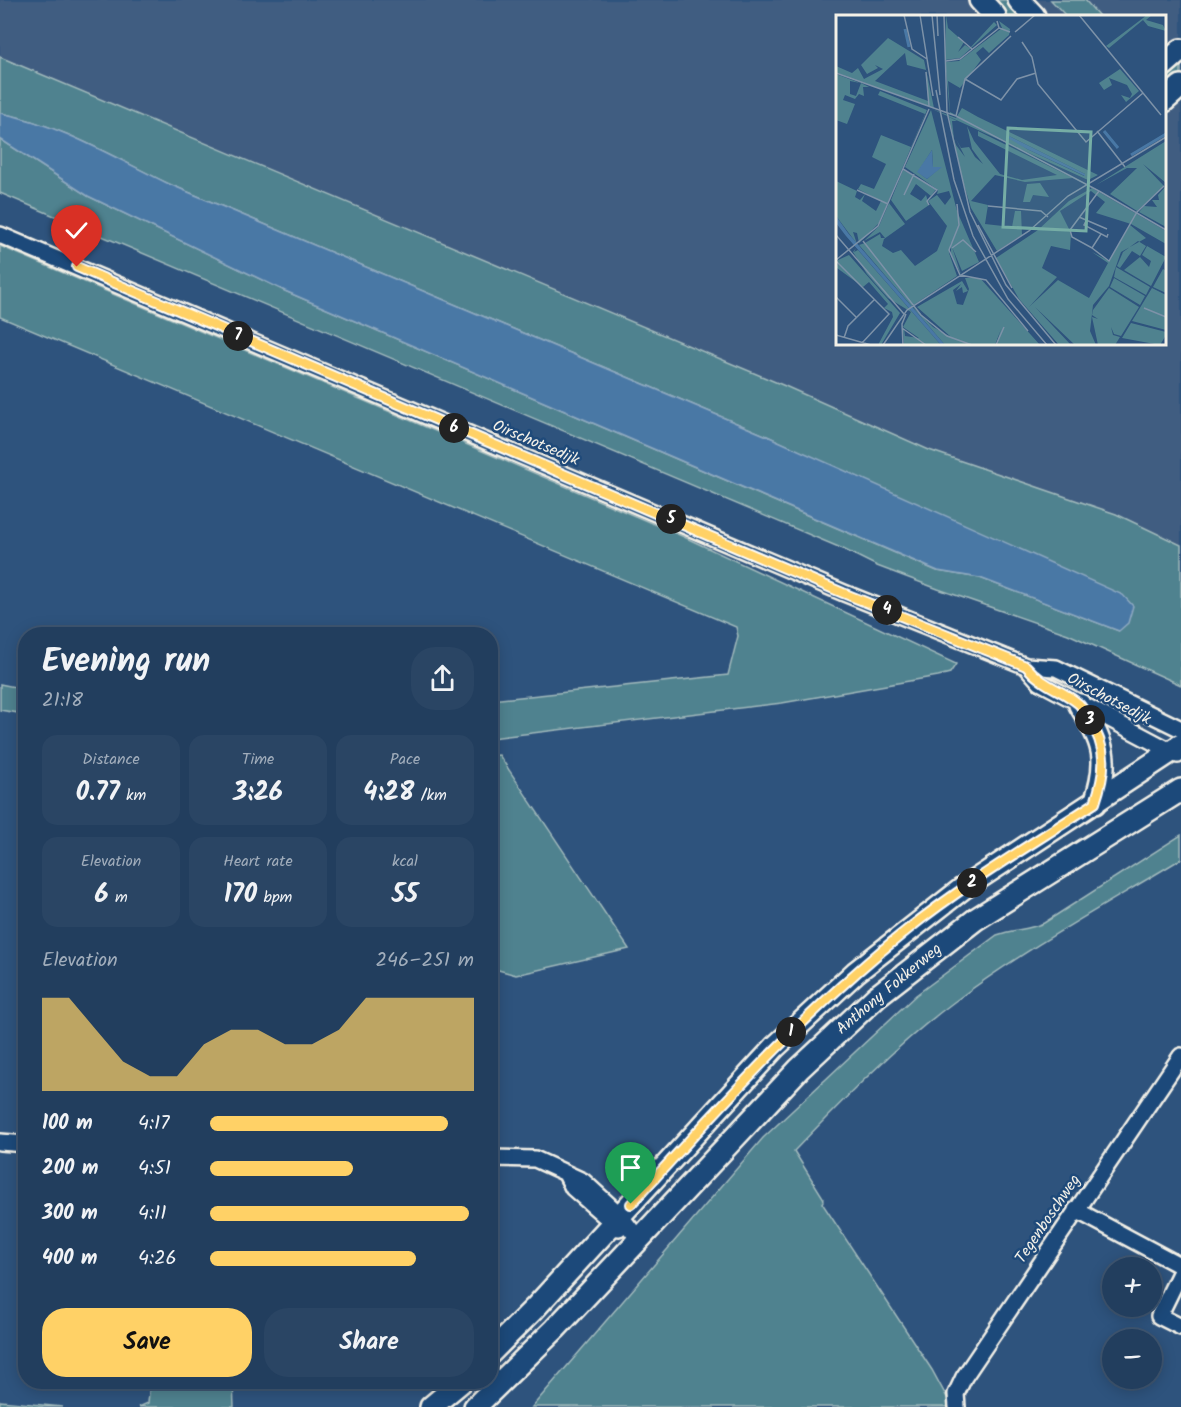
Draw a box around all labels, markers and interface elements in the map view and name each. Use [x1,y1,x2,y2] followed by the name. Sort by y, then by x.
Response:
[836,15,1166,345] inset map
[51,205,102,267] pin
[60,214,93,247] icon: check
[223,321,253,351] pin: 7
[234,323,242,348] text: 7
[439,413,469,443] pin: 6
[489,413,584,473] street label: Oirschotsedijk
[450,415,458,440] text: 6
[656,504,686,534] pin: 5
[667,506,675,531] text: 5
[872,595,902,625] pin: 4
[883,597,891,622] text: 4
[42,636,210,689] text: Evening run
[411,647,474,710] button: share
[1062,666,1156,732] street label: Oirschotsedijk
[42,685,83,717] text: 21:18
[1075,705,1105,735] pin: 3
[1086,707,1094,732] text: 3
[82,747,140,772] text: Distance
[242,747,274,772] text: Time
[390,747,420,772] text: Pace
[76,772,120,814] text: 0.77
[233,772,283,814] text: 3:26
[363,772,414,814] text: 4:28
[120,783,146,808] text: km
[414,783,447,808] text: /km
[81,849,141,874] text: Elevation
[223,849,293,874] text: Heart rate
[392,849,418,874] text: kcal
[957,868,987,898] pin: 2
[967,870,977,895] text: 2
[94,874,108,916] text: 6
[224,874,257,916] text: 170
[392,874,418,916] text: 55
[108,885,128,910] text: m
[257,885,292,910] text: bpm
[831,937,947,1041] street label: Anthony Fokkerweg
[42,945,118,977] text: Elevation
[375,945,474,977] text: 246–251 m
[776,1017,806,1047] pin: 1
[789,1019,793,1044] text: 1
[42,1108,93,1140] text: 100 m
[138,1108,169,1140] text: 4:17
[605,1142,656,1204] pin
[614,1151,647,1184] icon: arrive
[42,1153,98,1185] text: 200 m
[138,1153,171,1185] text: 4:51
[1009,1169,1087,1269] street label: Tegenboschweg
[42,1198,98,1230] text: 300 m
[138,1198,167,1230] text: 4:11
[42,1243,98,1275] text: 400 m
[138,1243,177,1275] text: 4:26
[1102,1257,1162,1389] map controls
[1102,1257,1162,1317] button: +
[42,1308,252,1377] button: Save
[264,1308,474,1377] button: Share
[1102,1329,1162,1389] button: −

